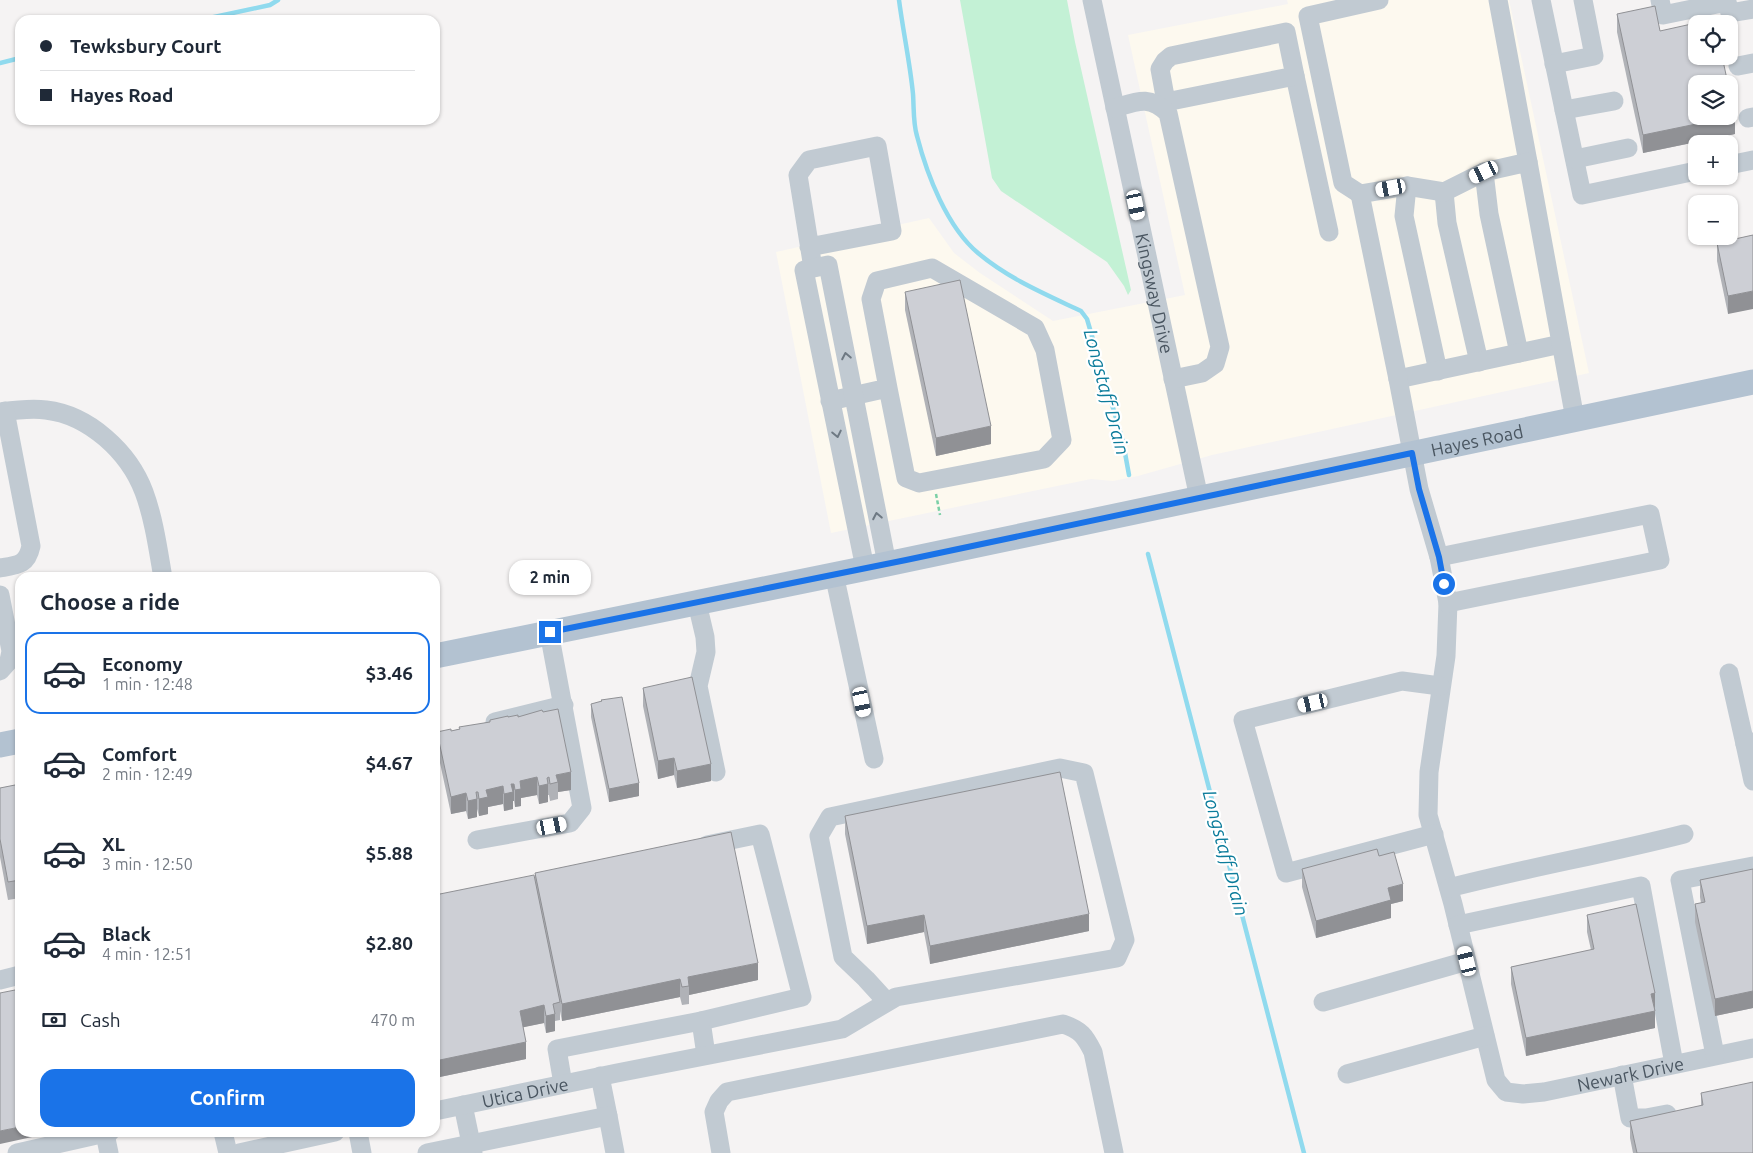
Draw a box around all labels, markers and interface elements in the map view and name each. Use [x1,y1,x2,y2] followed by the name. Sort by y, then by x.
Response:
[1688,15,1738,245] map controls
[1688,15,1738,65] button: locate
[70,35,222,57] text: Tewksbury Court
[1688,75,1738,125] button: layers
[70,84,173,106] text: Hayes Road
[1688,135,1738,185] button: +
[1467,159,1500,185] car
[1374,178,1407,198] car
[1125,189,1146,221] car
[1688,195,1738,245] button: −
[1132,231,1178,355] street label: Kingsway Drive
[1080,327,1134,457] water label: Longstaff Drain
[841,352,852,361] one-way arrow
[1429,421,1525,459] street label: Hayes Road
[831,430,842,439] one-way arrow
[873,511,883,520] one-way arrow
[509,560,591,594] callout: 2 min
[530,568,570,586] text: 2 min
[1433,573,1455,595] route start
[40,589,180,614] text: Choose a ride
[539,621,561,643] route end
[42,651,87,696] icon: car
[102,653,183,675] text: Economy
[365,662,413,684] text: $3.46
[102,675,193,693] text: 1 min · 12:48
[851,686,872,718] car
[1296,692,1329,714] car
[42,741,87,786] icon: car
[102,743,177,765] text: Comfort
[365,752,413,774] text: $4.67
[102,765,193,783] text: 2 min · 12:49
[1199,788,1253,918] water label: Longstaff Drain
[535,816,568,836] car
[42,831,87,876] icon: car
[102,833,125,855] text: XL
[365,842,413,864] text: $5.88
[102,855,193,873] text: 3 min · 12:50
[42,921,87,966] icon: car
[102,923,151,945] text: Black
[365,932,413,954] text: $2.80
[102,945,193,963] text: 4 min · 12:51
[1456,945,1477,977] car
[40,1006,68,1034] icon: cash
[80,1009,121,1031] text: Cash
[370,1011,415,1029] text: 470 m
[1575,1053,1686,1095] street label: Newark Drive
[40,1069,415,1127] button: Confirm
[480,1073,570,1111] street label: Utica Drive

